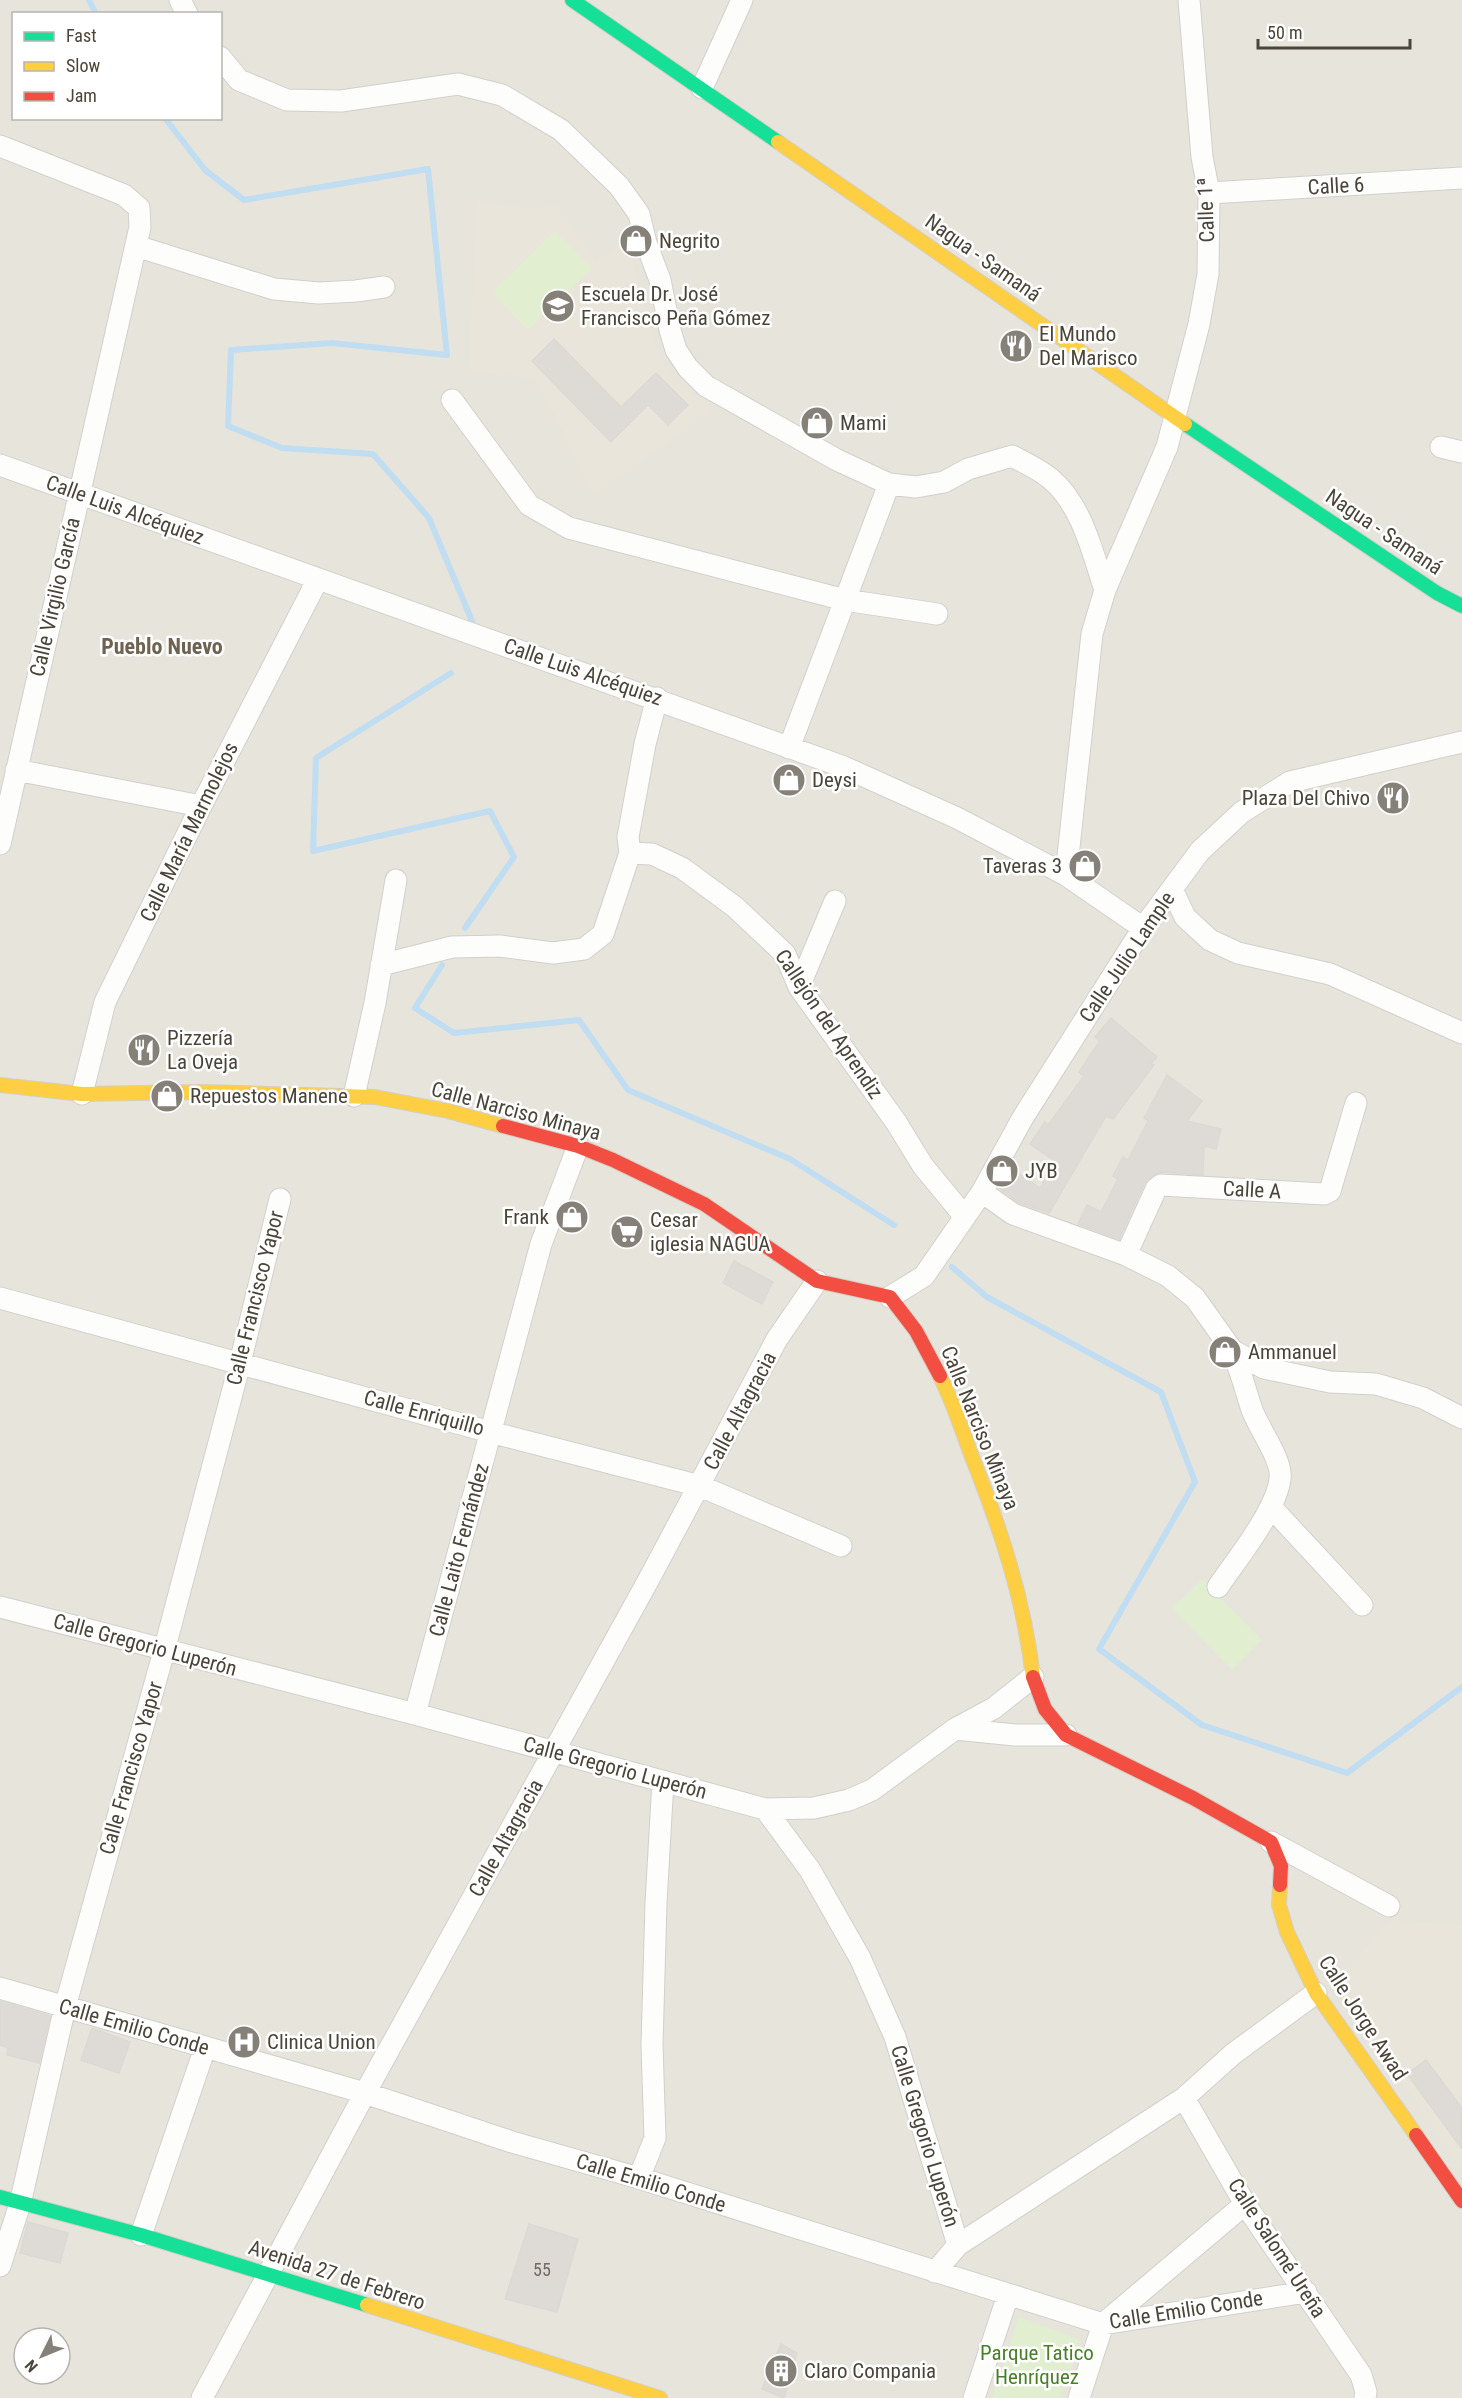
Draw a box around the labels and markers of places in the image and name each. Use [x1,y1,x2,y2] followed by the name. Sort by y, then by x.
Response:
[618,223,654,259] shop icon: Negrito
[659,229,720,253] place label: Negrito
[581,282,770,330] place label: Escuela Dr. José Francisco Peña Gómez
[540,288,576,324] school or university icon: Escuela Dr. José Francisco Peña Gómez
[1039,322,1137,370] place label: El Mundo Del Marisco
[998,328,1034,364] restaurant icon: El Mundo Del Marisco
[799,405,835,441] shop icon: Mami
[840,411,887,435] place label: Mami
[771,762,807,798] shop icon: Deysi
[812,768,857,792] place label: Deysi
[1375,780,1411,816] restaurant icon: Plaza Del Chivo
[1242,786,1370,810] place label: Plaza Del Chivo
[1067,848,1103,884] shop icon: Taveras 3
[983,854,1062,878] place label: Taveras 3
[167,1026,238,1074] place label: Pizzería La Oveja
[126,1032,162,1068] restaurant icon: Pizzería La Oveja
[149,1078,185,1114] shop icon: Repuestos Manene
[190,1084,348,1108] place label: Repuestos Manene
[984,1153,1020,1189] shop icon: JYB
[1025,1159,1058,1183] place label: JYB
[554,1199,590,1235] shop icon: Frank
[503,1205,550,1229] place label: Frank
[650,1208,770,1256] place label: Cesar iglesia NAGUA
[609,1214,645,1250] supermarket icon: Cesar iglesia NAGUA
[1207,1334,1243,1370] shop icon: Ammanuel
[1248,1340,1337,1364] place label: Ammanuel
[226,2024,262,2060] hospital icon: Clinica Union
[267,2030,376,2054] place label: Clinica Union
[763,2353,799,2389] building icon: Claro Compania
[804,2359,936,2383] place label: Claro Compania

